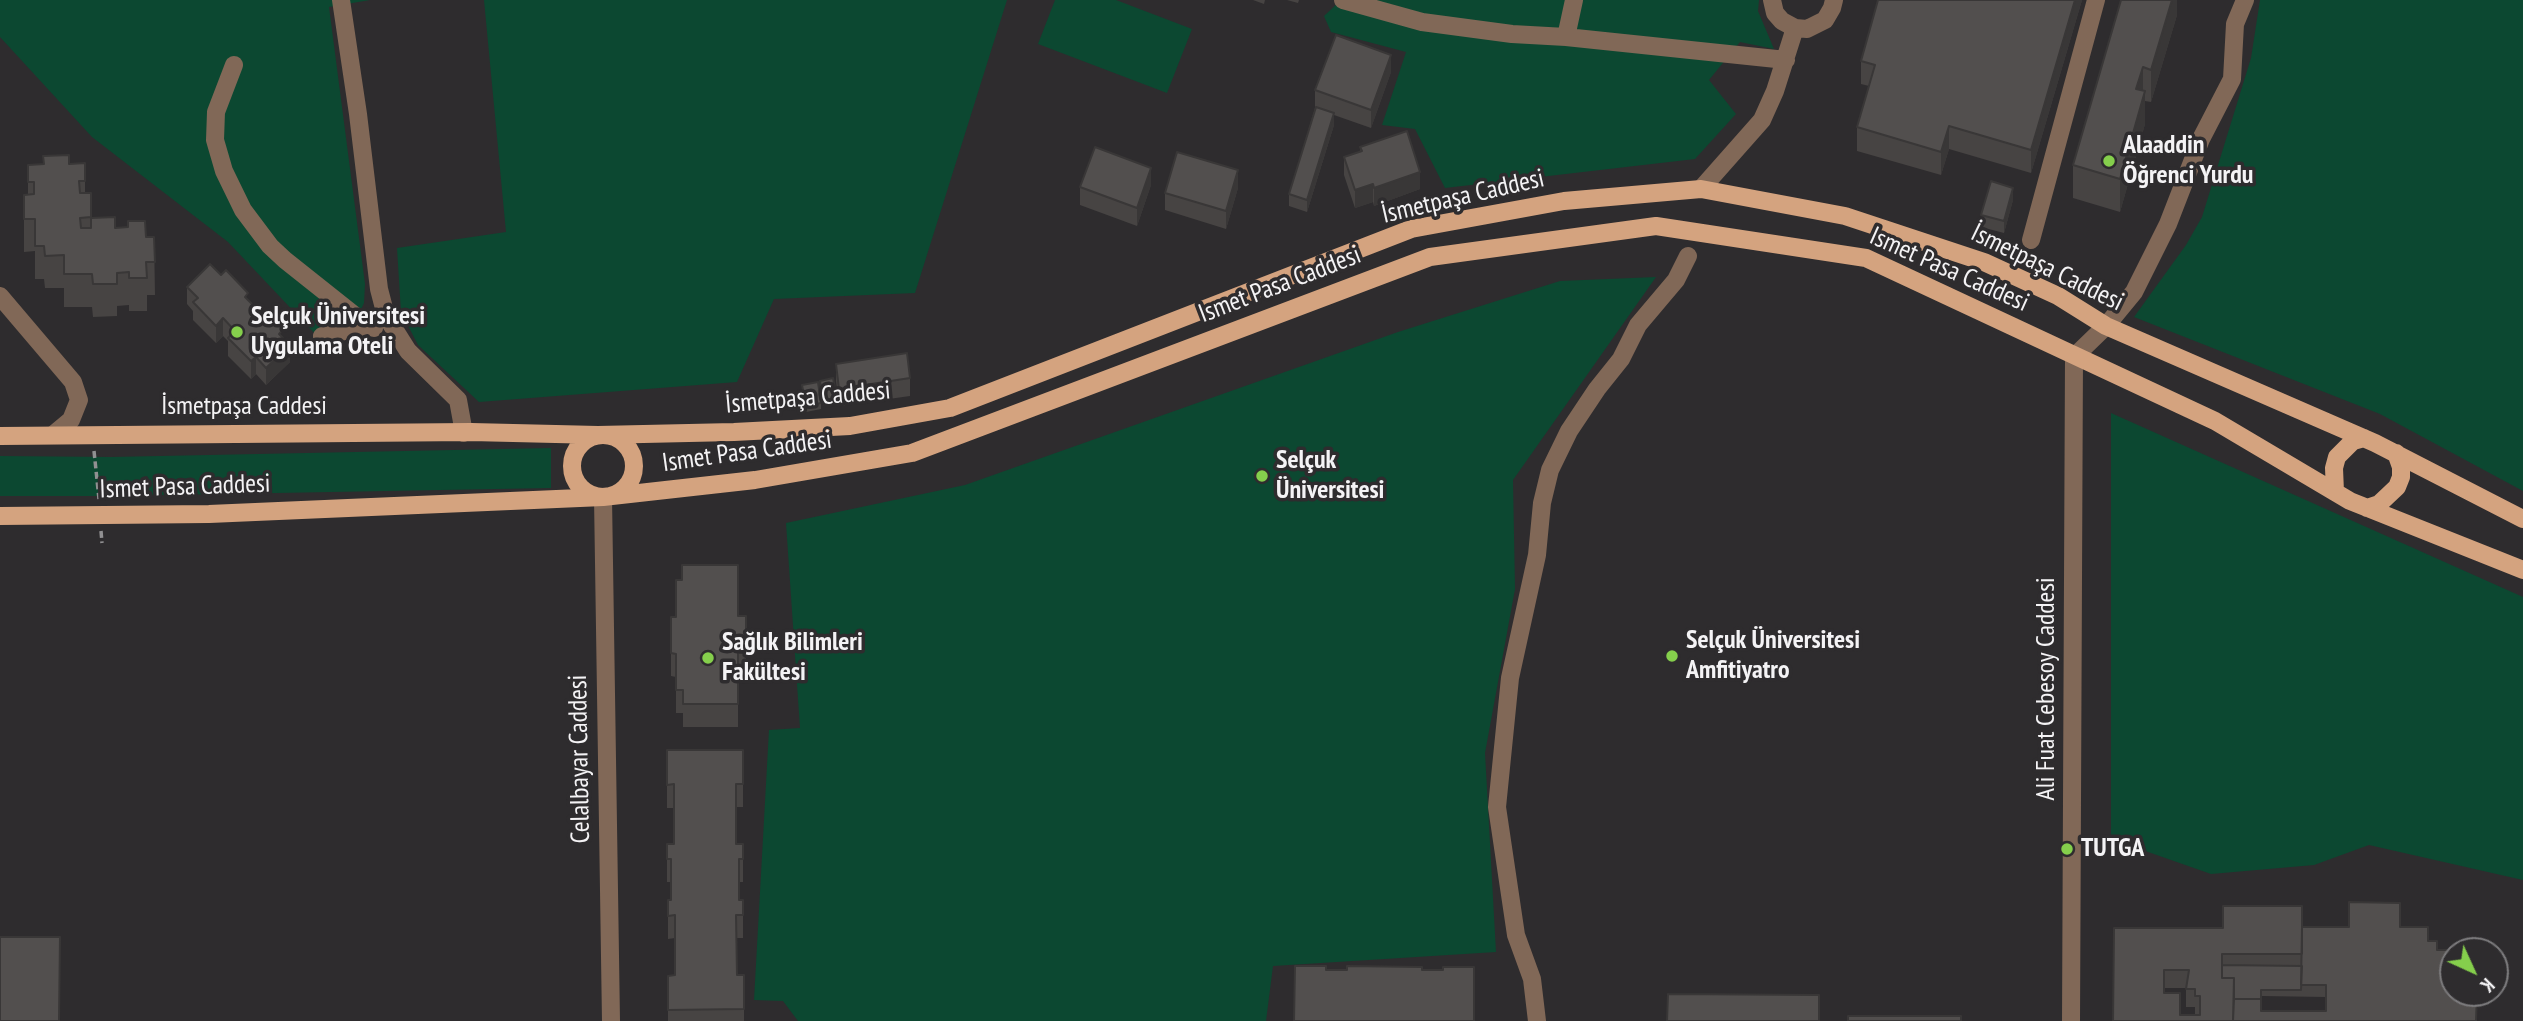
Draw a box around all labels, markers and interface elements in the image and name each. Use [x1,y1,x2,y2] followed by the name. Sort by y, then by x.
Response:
[2123,130,2253,192] place label: Alaaddin Öğrenci Yurdu
[2101,153,2117,169] marker: Alaaddin Öğrenci Yurdu
[1379,163,1547,231] street label: İsmetpaşa Caddesi
[1966,218,2128,318] street label: İsmetpaşa Caddesi
[1865,221,2033,319] street label: Ismet Pasa Caddesi
[1195,240,1365,330] street label: Ismet Pasa Caddesi
[251,301,425,362] place label: Selçuk Üniversitesi Uygulama Oteli
[229,324,245,340] marker: Selçuk Üniversitesi Uygulama Oteli
[724,375,892,421] street label: İsmetpaşa Caddesi
[161,391,327,423] street label: İsmetpaşa Caddesi
[660,425,834,479] street label: Ismet Pasa Caddesi
[1276,445,1384,506] place label: Selçuk Üniversitesi
[99,468,271,506] street label: Ismet Pasa Caddesi
[1254,468,1270,484] marker: Selçuk Üniversitesi
[2031,577,2063,801] street label: Ali Fuat Cebesoy Caddesi
[1686,625,1860,686] place label: Selçuk Üniversitesi Amfitiyatro
[722,627,863,688] place label: Sağlık Bilimleri Fakültesi
[1664,648,1680,664] marker: Selçuk Üniversitesi Amfitiyatro
[700,650,716,666] marker: Sağlık Bilimleri Fakültesi
[563,674,597,844] street label: Celalbayar Caddesi
[2081,833,2144,865] place label: TUTGA
[2059,841,2075,857] marker: TUTGA
[2439,937,2509,1007] north arrow
[2475,973,2499,997] text: K

